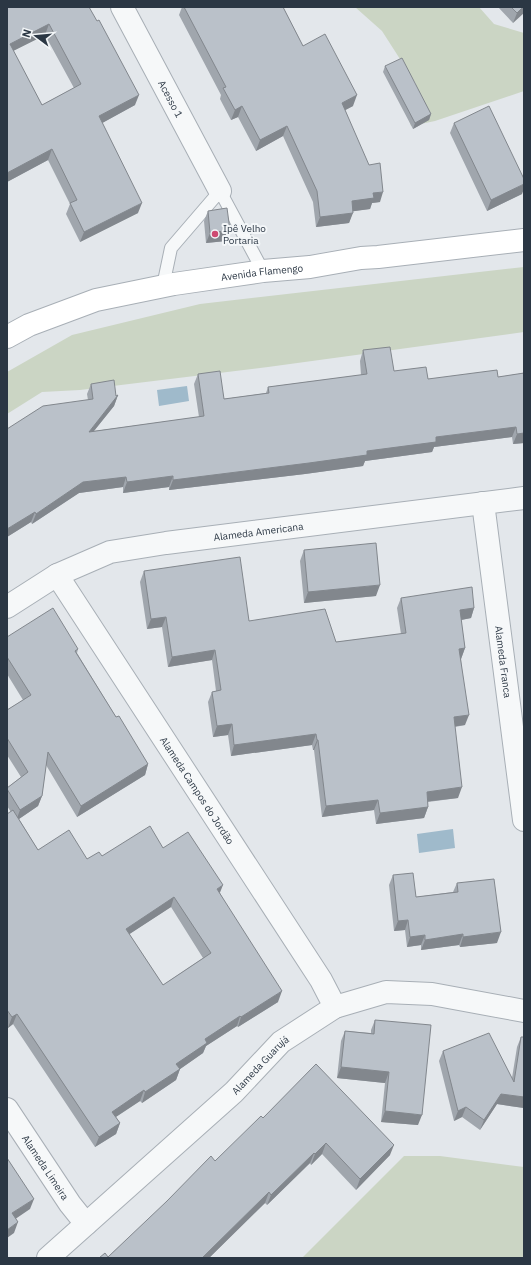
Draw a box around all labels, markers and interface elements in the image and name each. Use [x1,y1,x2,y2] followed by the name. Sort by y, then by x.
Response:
[16,16,56,56] north arrow
[19,27,34,39] text: N
[156,78,186,120] street label: Acesso 1
[223,222,266,247] place label: Ipê Velho Portaria
[210,229,220,239] marker: Ipê Velho Portaria
[220,261,304,284] street label: Avenida Flamengo
[213,519,305,543] street label: Alameda Americana
[492,625,515,699] street label: Alameda Franca
[157,734,237,847] street label: Alameda Campos do Jordão
[229,1032,292,1097] street label: Alameda Guarujá
[19,1132,72,1203] street label: Alameda Limeira

